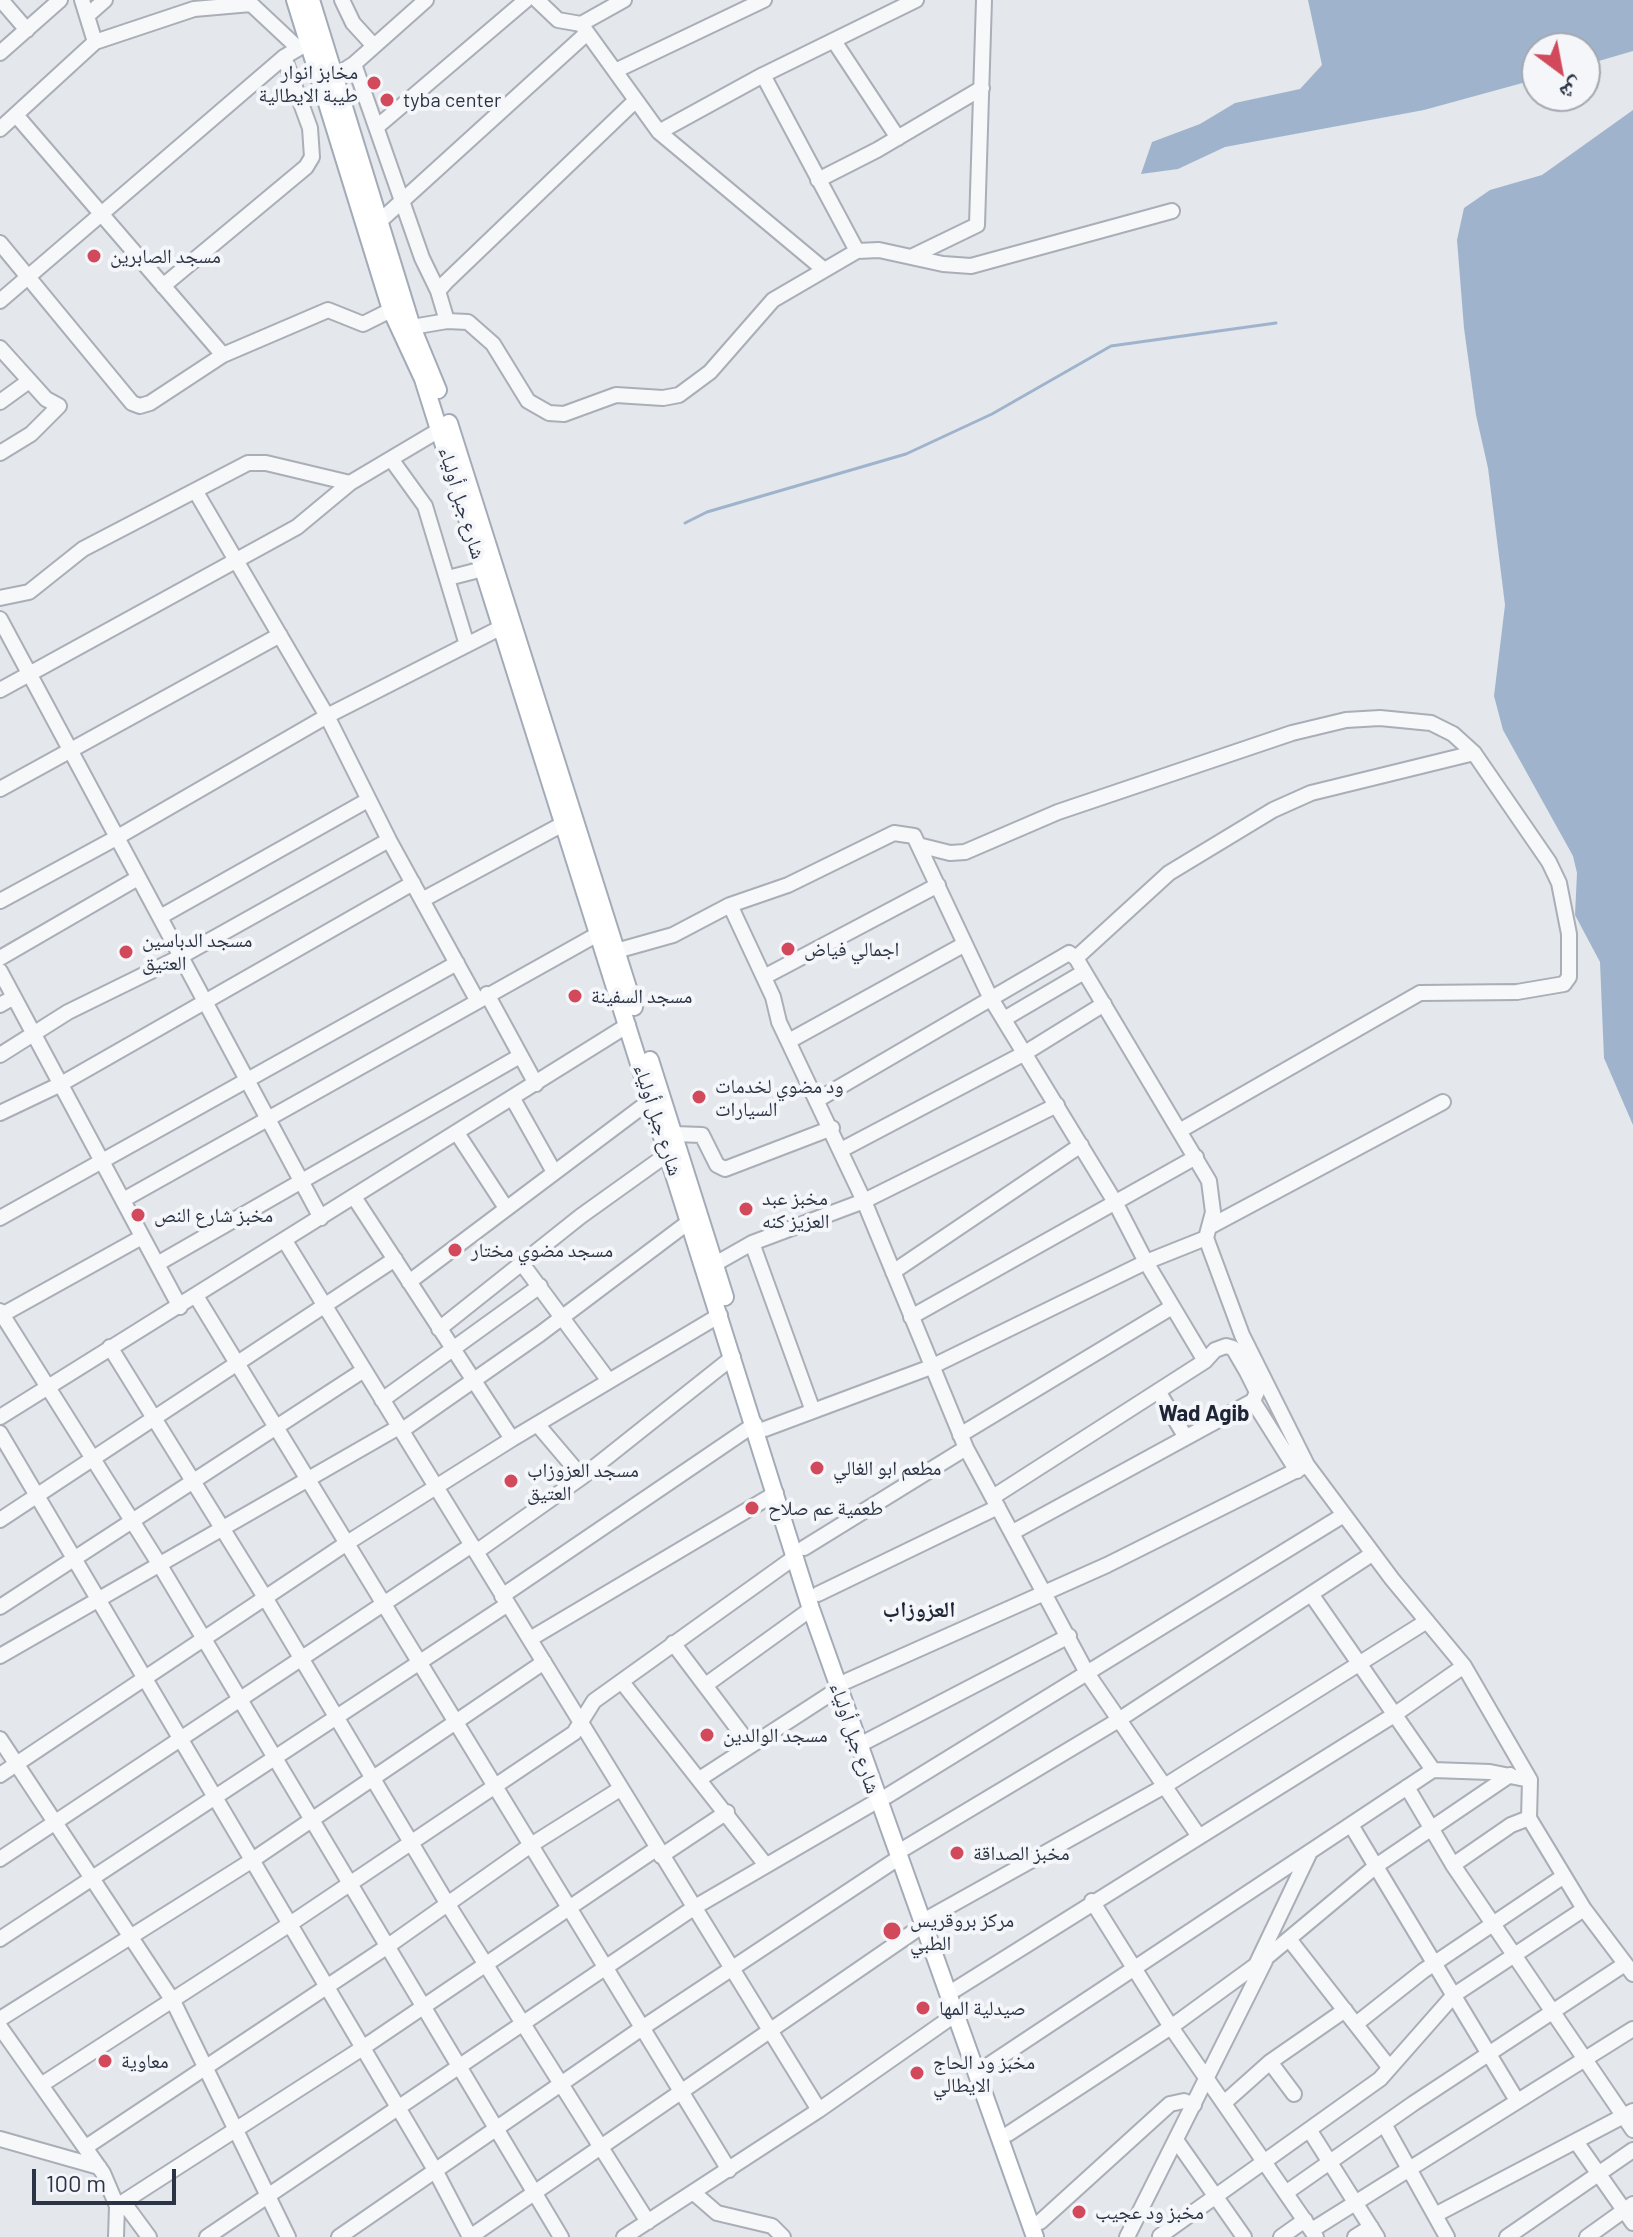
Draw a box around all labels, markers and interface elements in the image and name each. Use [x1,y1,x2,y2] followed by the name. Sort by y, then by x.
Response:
[1521,32,1601,112] north arrow
[259,60,358,107] place label: مخابز انوار طيبة الايطالية
[1556,73,1589,108] text: ش
[365,74,383,92] marker: مخابز انوار طيبة الايطالية
[403,88,501,112] place label: tyba center
[378,91,396,109] marker: tyba center
[110,244,221,268] place label: مسجد الصابرين
[85,247,103,265] marker: مسجد الصابرين
[434,444,490,562] street label: شارع جبل أولياء
[142,928,252,975] place label: مسجد الدباسين العتيق
[804,937,899,961] place label: اجمالي فياض
[779,940,797,958] marker: اجمالي فياض
[117,943,135,961] marker: مسجد الدباسين العتيق
[591,984,692,1008] place label: مسجد السفينة
[566,987,584,1005] marker: مسجد السفينة
[629,1061,687,1179] street label: شارع جبل أولياء
[715,1074,844,1121] place label: ود مضوي لخدمات السيارات
[690,1088,708,1106] marker: ود مضوي لخدمات السيارات
[762,1186,829,1233] place label: مخبز عبد العزيز كنه
[737,1200,755,1218] marker: مخبز عبد العزيز كنه
[154,1203,273,1227] place label: مخبز شارع النص
[129,1206,147,1224] marker: مخبز شارع النص
[471,1238,613,1262] place label: مسجد مضوي مختار
[446,1241,464,1259] marker: مسجد مضوي مختار
[1158,1401,1250,1427] district label: Wad Agib
[833,1456,941,1480] place label: مطعم ابو الغالي
[527,1458,639,1505] place label: مسجد العزوزاب العتيق
[808,1459,826,1477] marker: مطعم ابو الغالي
[502,1472,520,1490] marker: مسجد العزوزاب العتيق
[768,1496,883,1520] place label: طعمية عم صلاح
[743,1499,761,1517] marker: طعمية عم صلاح
[883,1597,955,1623] district label: العزوزاب
[825,1679,885,1797] street label: شارع جبل أولياء
[723,1723,828,1747] place label: مسجد الوالدين
[698,1726,716,1744] marker: مسجد الوالدين
[973,1841,1070,1865] place label: مخبز الصداقة
[948,1844,966,1862] marker: مخبز الصداقة
[910,1908,1014,1955] place label: مركز بروقريس الطبي
[881,1920,903,1942] marker: مركز بروقريس الطبي
[939,1996,1026,2020] place label: صيدلية المها
[914,1999,932,2017] marker: صيدلية المها
[121,2049,169,2073] place label: معاوية
[933,2050,1035,2097] place label: مخبز ود الحاج الايطالي
[96,2052,114,2070] marker: معاوية
[908,2064,926,2082] marker: مخبز ود الحاج الايطالي
[36,2153,180,2203] scale bar
[46,2168,106,2197] text: 100 m
[1095,2200,1204,2224] place label: مخبز ود عجيب
[1070,2203,1088,2221] marker: مخبز ود عجيب

